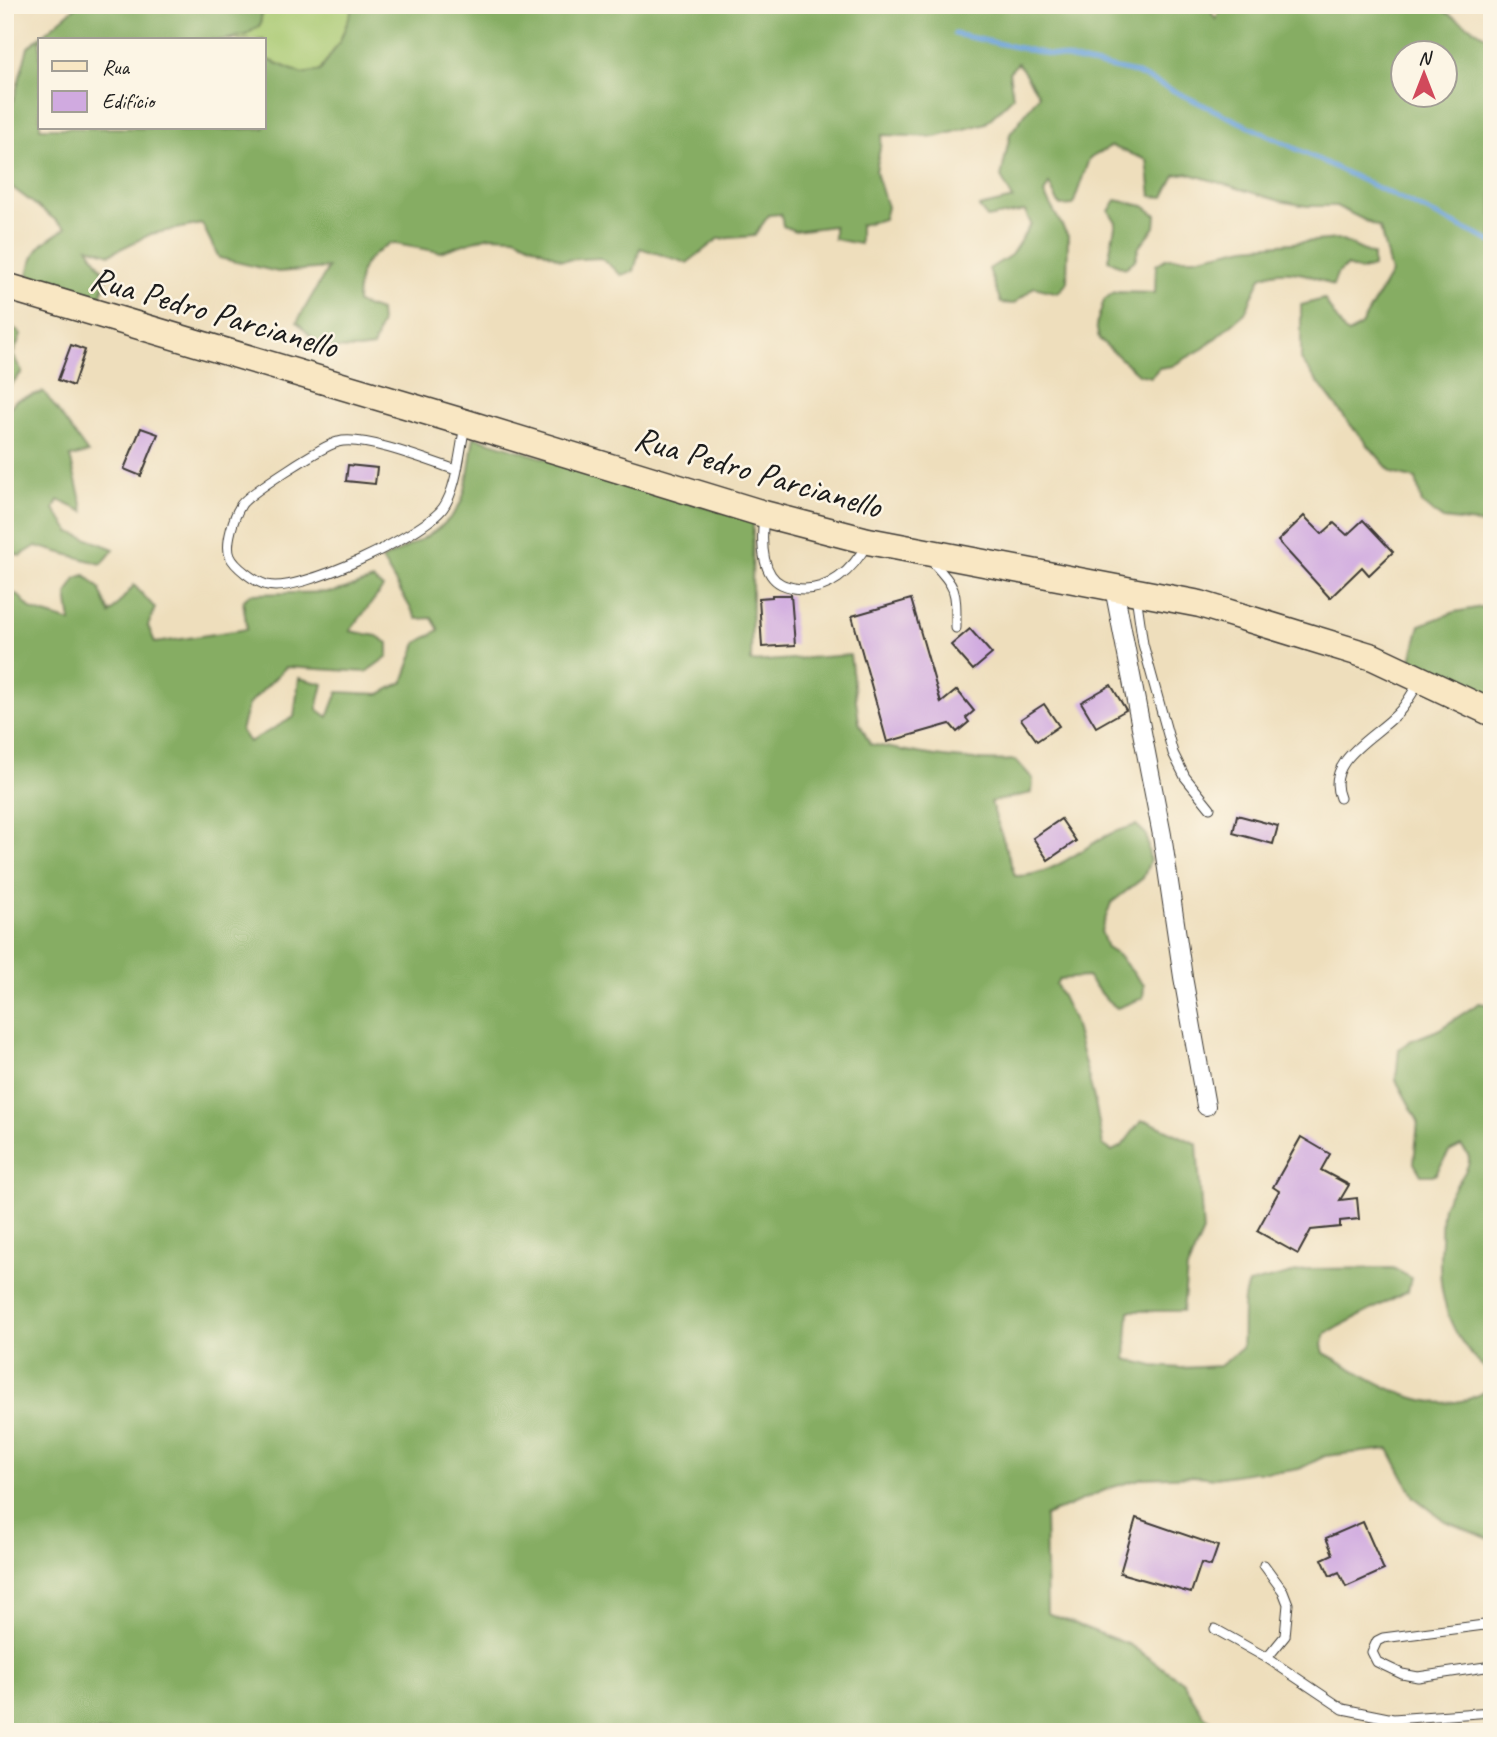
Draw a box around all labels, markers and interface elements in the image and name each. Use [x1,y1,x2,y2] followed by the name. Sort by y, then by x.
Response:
[38,38,266,130] legend
[1388,38,1458,108] north arrow
[1418,46,1433,70] text: N
[102,54,130,80] text: Rua
[102,88,157,114] text: Edifício
[85,255,344,369] street label: Rua Pedro Parcianello
[629,415,888,529] street label: Rua Pedro Parcianello

